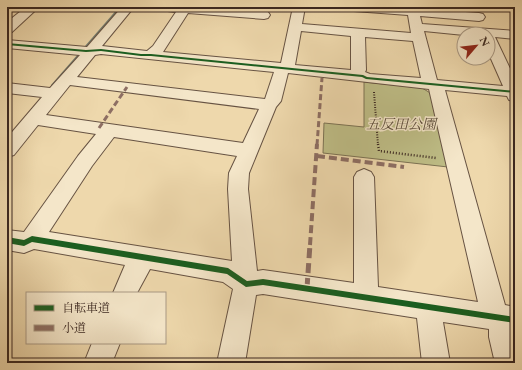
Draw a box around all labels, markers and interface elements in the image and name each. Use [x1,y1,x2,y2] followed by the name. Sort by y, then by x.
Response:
[456,26,496,66] north arrow
[477,34,493,49] text: N
[366,115,438,133] park label: 五反田公園
[26,292,166,344] legend
[62,300,110,316] text: 自転車道
[62,320,86,336] text: 小道

